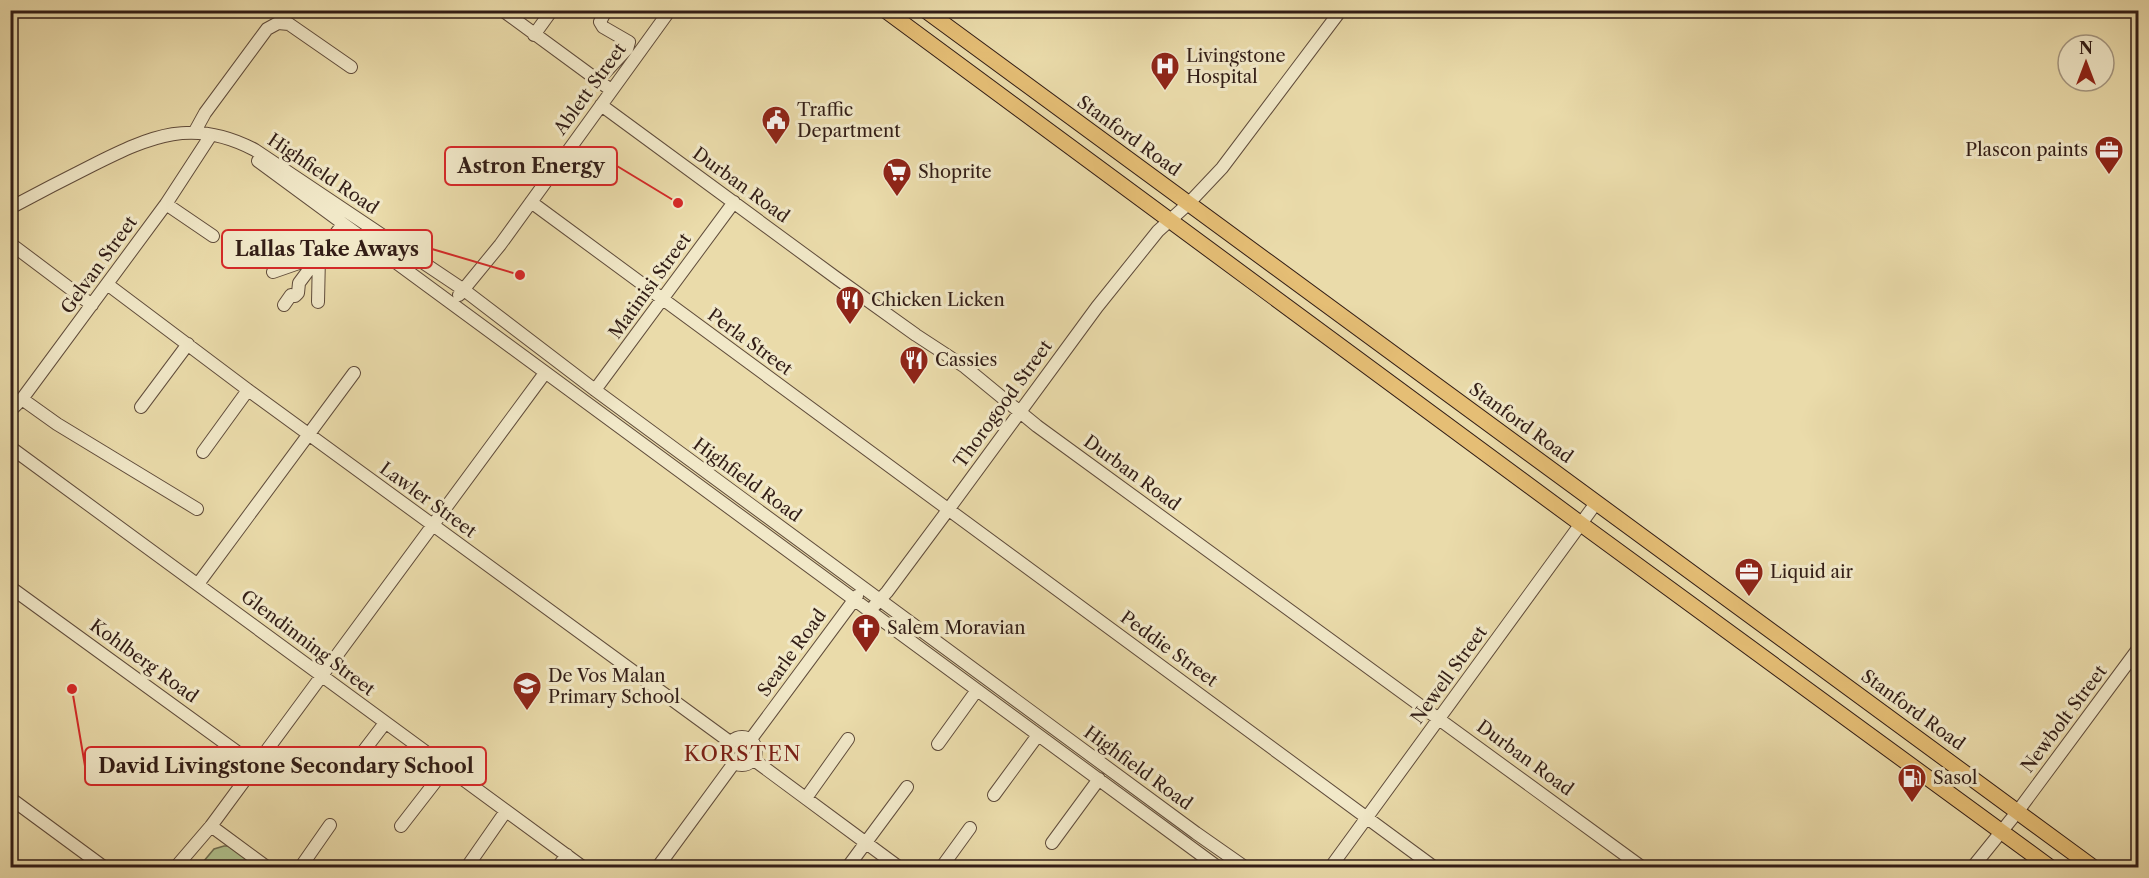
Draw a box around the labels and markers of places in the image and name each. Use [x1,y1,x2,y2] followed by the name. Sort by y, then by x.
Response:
[1186,45,1286,88] place label: Livingstone Hospital
[1149,50,1181,92] hospital icon: Livingstone Hospital
[797,99,901,142] place label: Traffic Department
[760,104,792,146] public building icon: Traffic Department
[2093,134,2125,176] office icon: Plascon paints
[1965,139,2088,161] place label: Plascon paints
[445,147,617,185] callout: Astron Energy
[881,156,913,198] supermarket icon: Shoprite
[918,161,992,183] place label: Shoprite
[222,230,432,268] callout: Lallas Take Aways
[834,284,866,326] restaurant icon: Chicken Licken
[871,289,1005,311] place label: Chicken Licken
[898,344,930,386] restaurant icon: Cassies
[935,349,997,371] place label: Cassies
[1733,556,1765,598] office icon: Liquid air
[1770,561,1853,583] place label: Liquid air
[850,612,882,654] church icon: Salem Moravian
[887,617,1025,639] place label: Salem Moravian
[548,665,680,708] place label: De Vos Malan Primary School
[511,670,543,712] school or university icon: De Vos Malan Primary School
[85,747,486,785] callout: David Livingstone Secondary School
[1896,762,1928,804] fuel station icon: Sasol
[1933,767,1977,789] place label: Sasol

